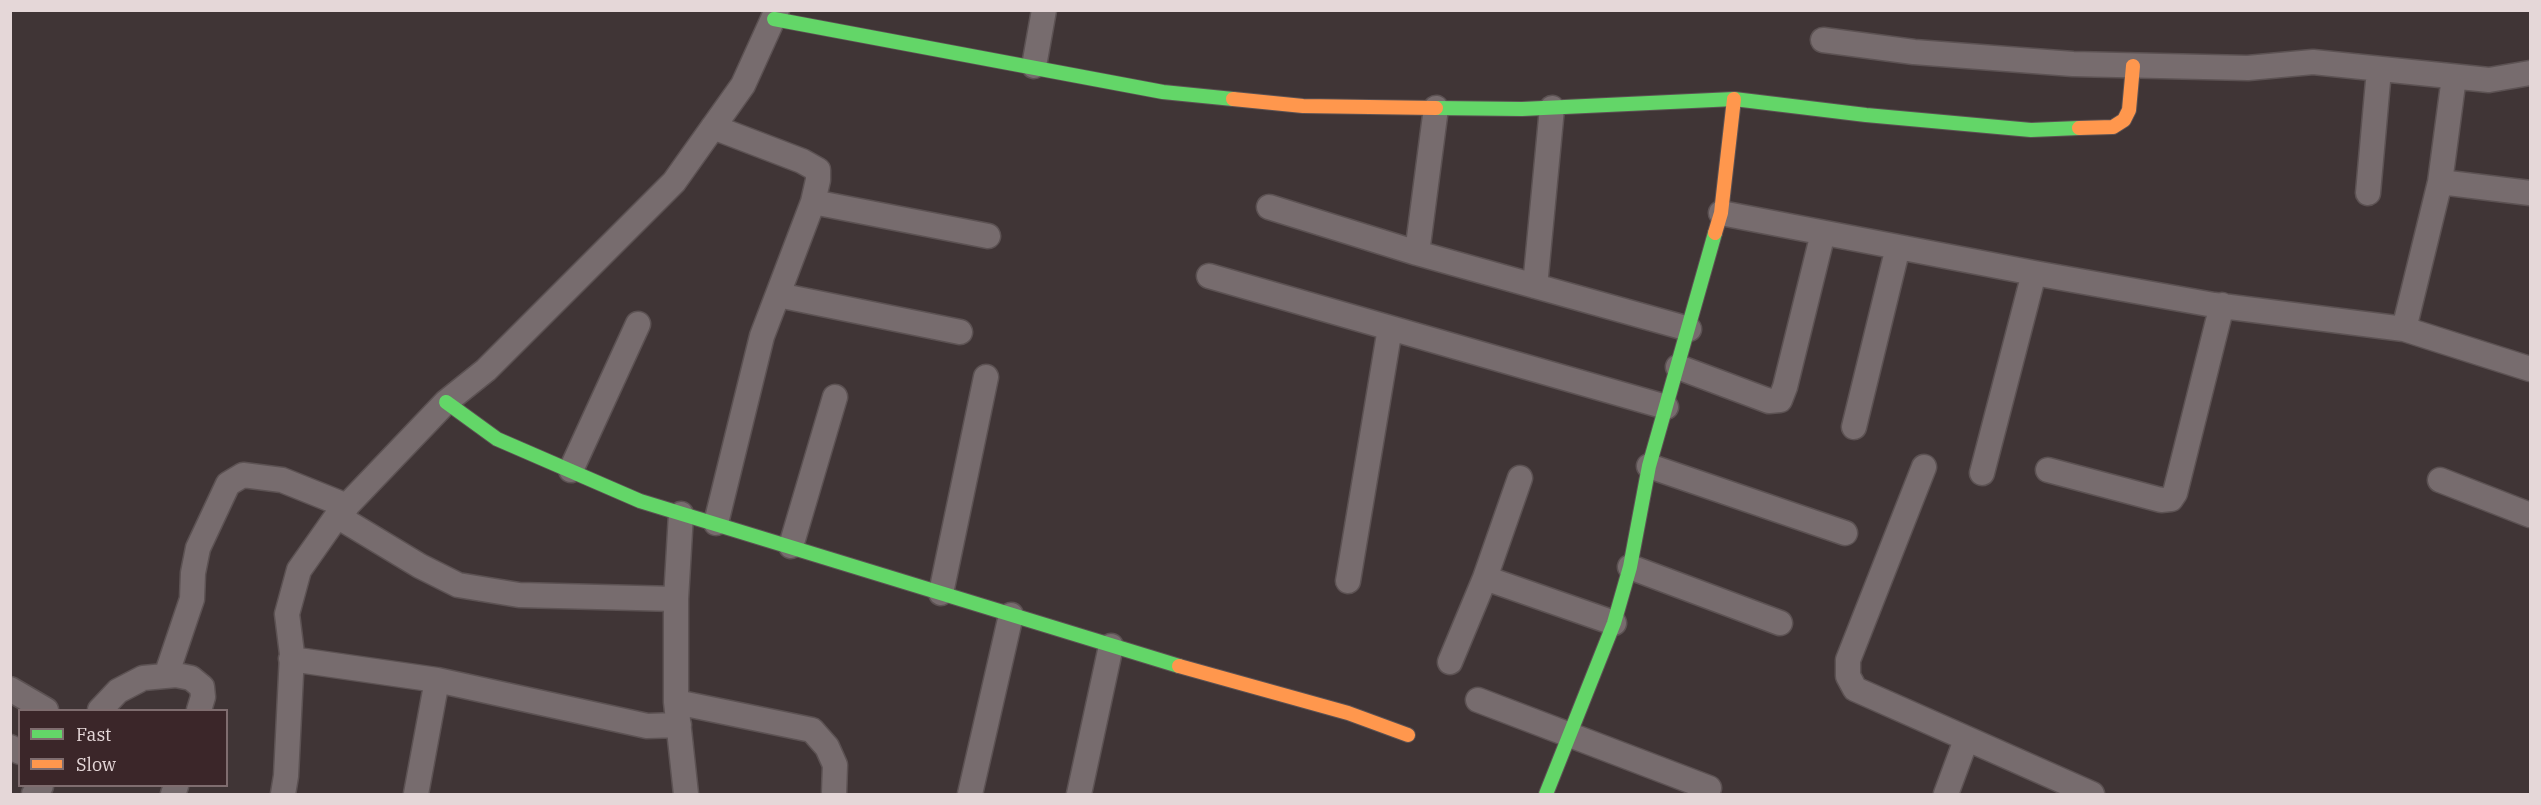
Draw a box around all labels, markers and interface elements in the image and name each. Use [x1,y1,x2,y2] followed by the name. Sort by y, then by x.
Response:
[18,709,228,787] legend
[76,723,111,746] text: Fast
[76,753,116,776] text: Slow

